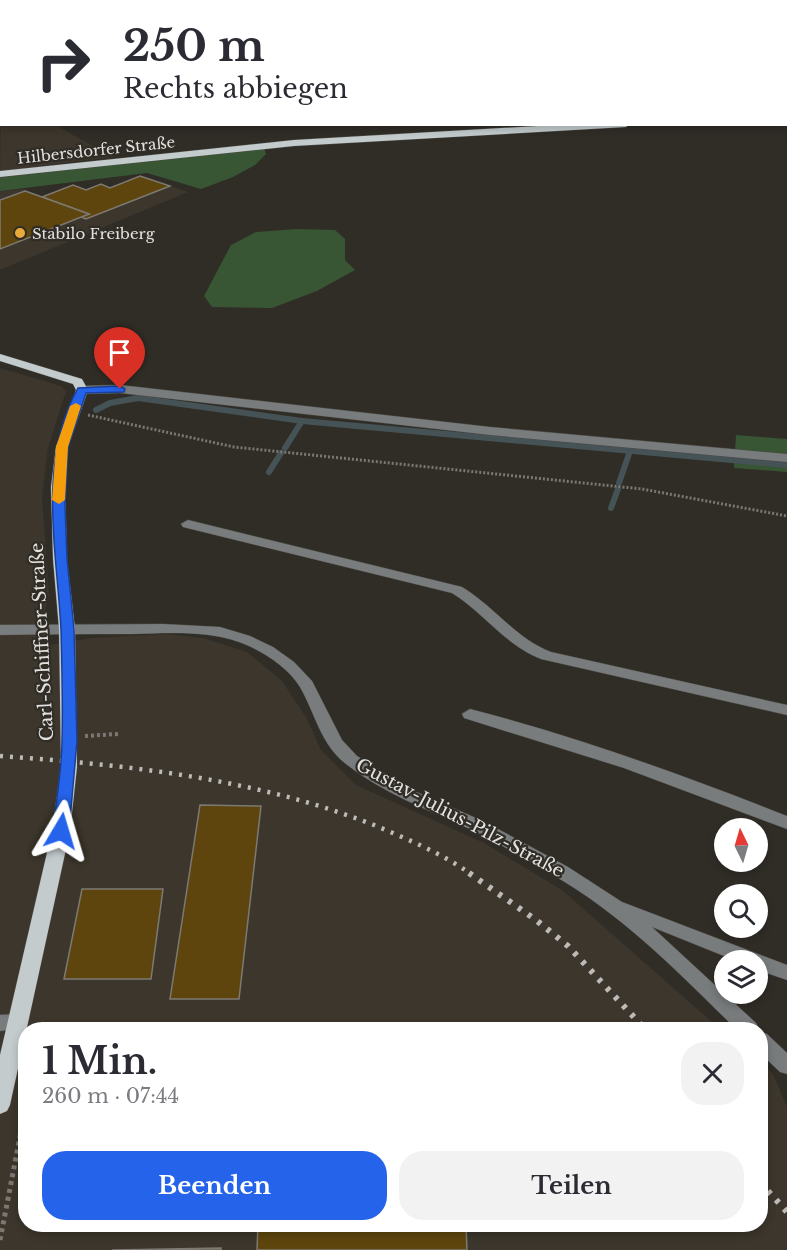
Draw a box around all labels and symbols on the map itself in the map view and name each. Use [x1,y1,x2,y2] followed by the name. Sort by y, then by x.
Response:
[16,132,176,168] street label: Hilbersdorfer Straße
[32,224,156,243] place label: Stabilo Freiberg
[13,226,27,240] marker: Stabilo Freiberg
[94,327,145,389] pin
[26,542,58,742] street label: Carl-Schiffner-Straße
[352,754,568,882] street label: Gustav-Julius-Pilz-Straße
[29,799,93,863] position arrow
[714,818,768,872] north arrow

